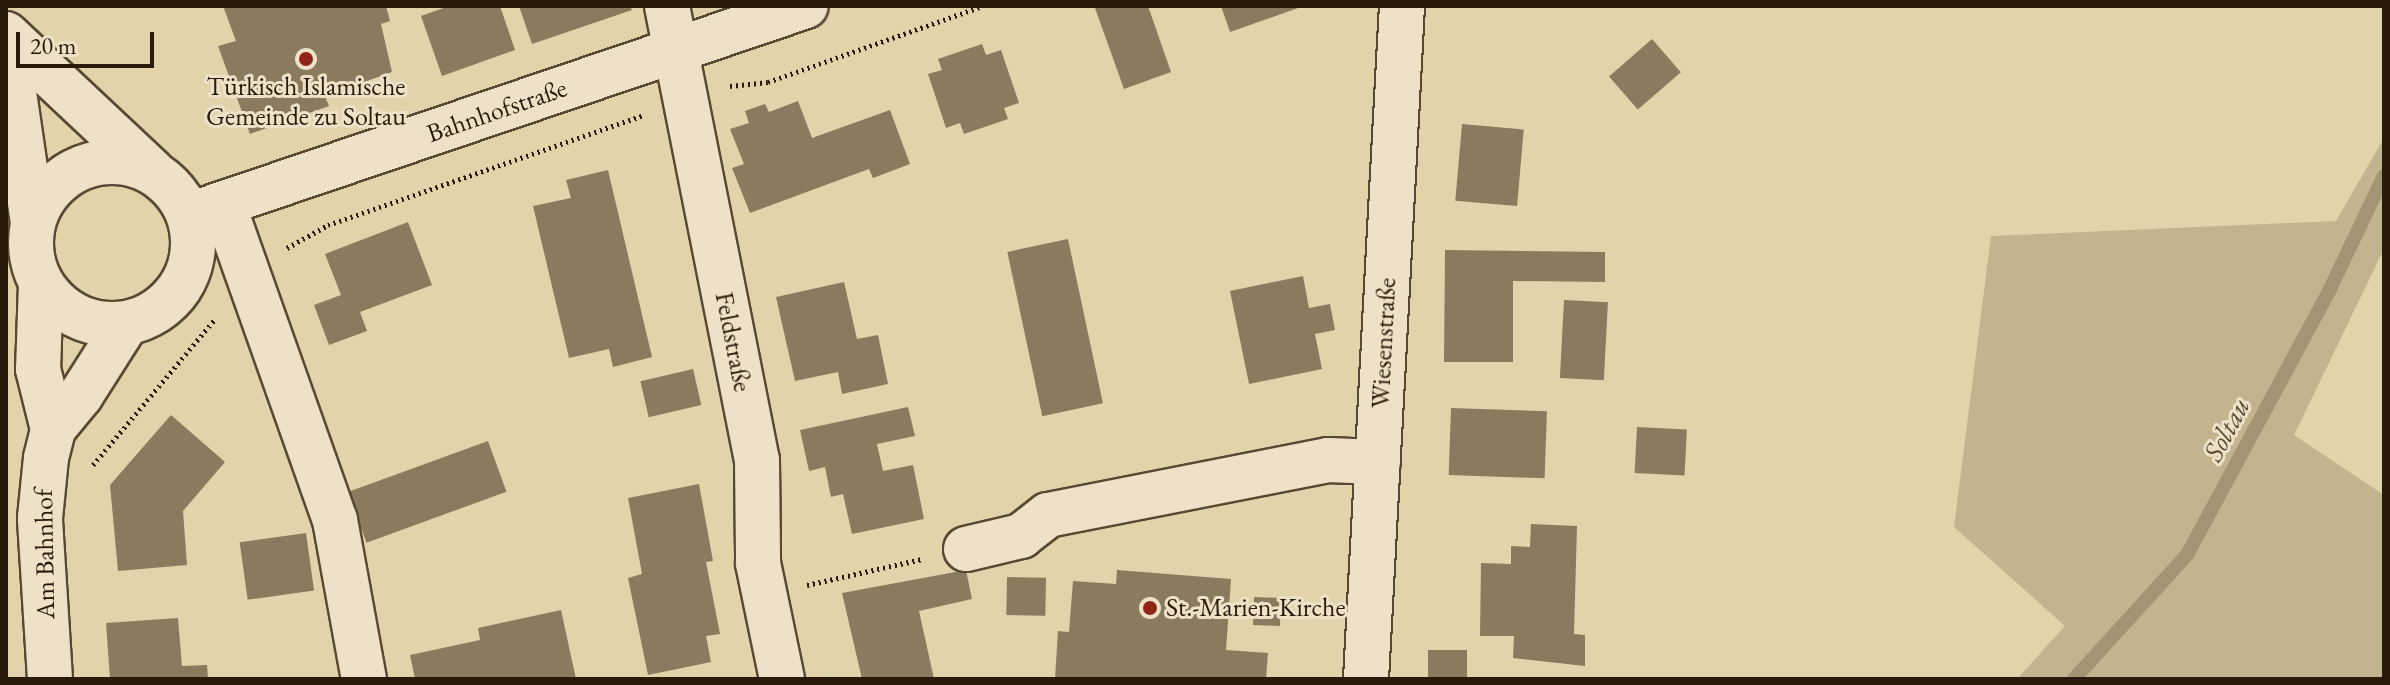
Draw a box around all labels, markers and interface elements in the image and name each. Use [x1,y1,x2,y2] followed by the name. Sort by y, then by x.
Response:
[20,16,158,66] scale bar
[30,30,77,61] text: 20 m
[297,50,315,68] marker: Türkisch Islamische Gemeinde zu Soltau
[206,71,406,132] place label: Türkisch Islamische Gemeinde zu Soltau
[423,72,571,150] street label: Bahnhofstraße
[1365,277,1403,409] street label: Wiesenstraße
[708,289,758,395] street label: Feldstraße
[2195,392,2257,466] water label: Soltau
[28,488,62,620] street label: Am Bahnhof
[1166,592,1346,624] place label: St.-Marien-Kirche
[1141,599,1159,617] marker: St.-Marien-Kirche

